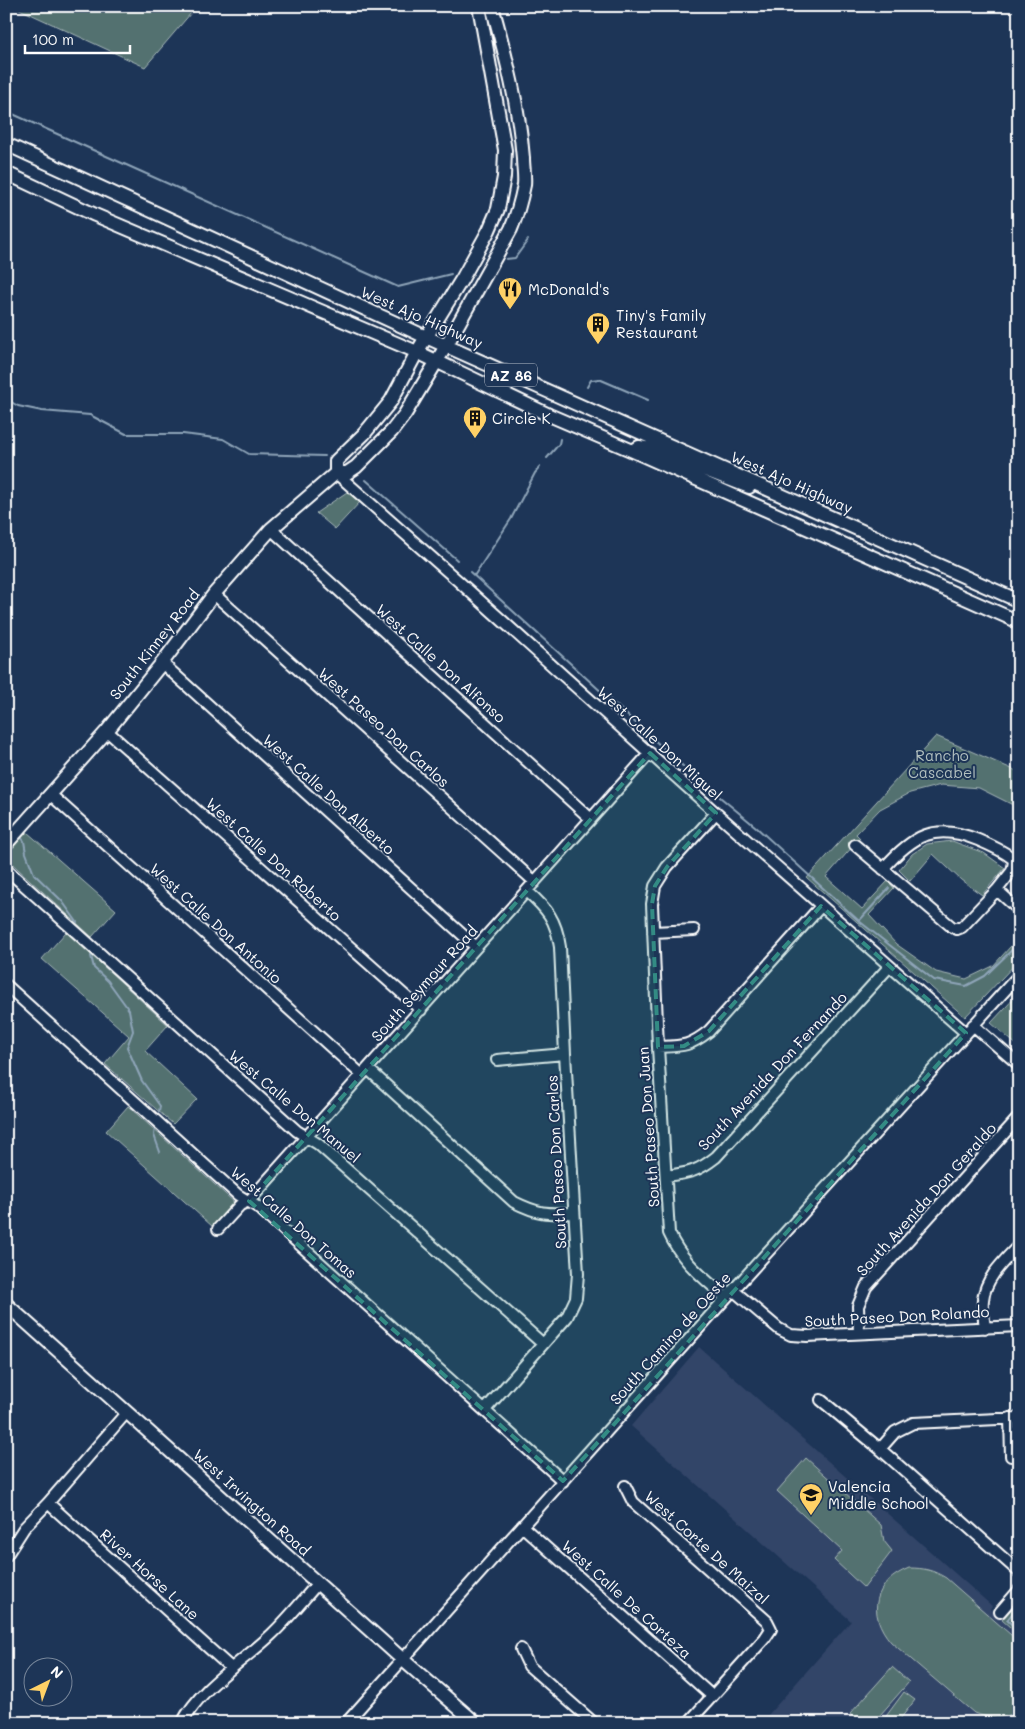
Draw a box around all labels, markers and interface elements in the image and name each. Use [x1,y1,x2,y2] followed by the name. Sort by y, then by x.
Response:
[25,22,130,54] scale bar
[32,29,74,49] text: 100 m
[497,276,523,310] restaurant icon: McDonald's
[528,279,610,299] place label: McDonald's
[358,281,486,353] street label: West Ajo Highway
[616,305,707,342] place label: Tiny's Family Restaurant
[585,311,611,345] building icon: Tiny's Family Restaurant
[485,364,537,386] road number: AZ 86
[462,405,488,439] building icon: Circle K
[492,408,551,428] place label: Circle K
[728,446,856,518] street label: West Ajo Highway
[105,585,203,703] street label: South Kinney Road
[372,599,510,727] street label: West Calle Don Alfonso
[314,663,454,791] street label: West Paseo Don Carlos
[593,681,727,805] street label: West Calle Don Miguel
[259,729,399,859] street label: West Calle Don Alberto
[908,745,976,782] park label: Rancho Cascabel
[202,793,346,925] street label: West Calle Don Roberto
[146,858,286,988] street label: West Calle Don Antonio
[366,921,482,1045] street label: South Seymour Road
[693,987,851,1155] street label: South Avenida Don Fernando
[225,1045,365,1167] street label: West Calle Don Manuel
[632,1046,664,1208] street label: South Paseo Don Juan
[541,1075,571,1249] street label: South Paseo Don Carlos
[852,1118,1000,1280] street label: South Avenida Don Geraldo
[227,1162,361,1282] street label: West Calle Don Tomas
[605,1267,735,1409] street label: South Camino de Oeste
[804,1301,990,1331] street label: South Paseo Don Rolando
[189,1444,315,1560] street label: West Irvington Road
[828,1476,929,1513] place label: Valencia Middle School
[798,1482,824,1516] school or university icon: Valencia Middle School
[641,1486,773,1608] street label: West Corte De Maizal
[96,1524,204,1624] street label: River Horse Lane
[558,1535,696,1663] street label: West Calle De Corteza
[22,1656,72,1706] north arrow
[47,1661,67,1683] text: N

